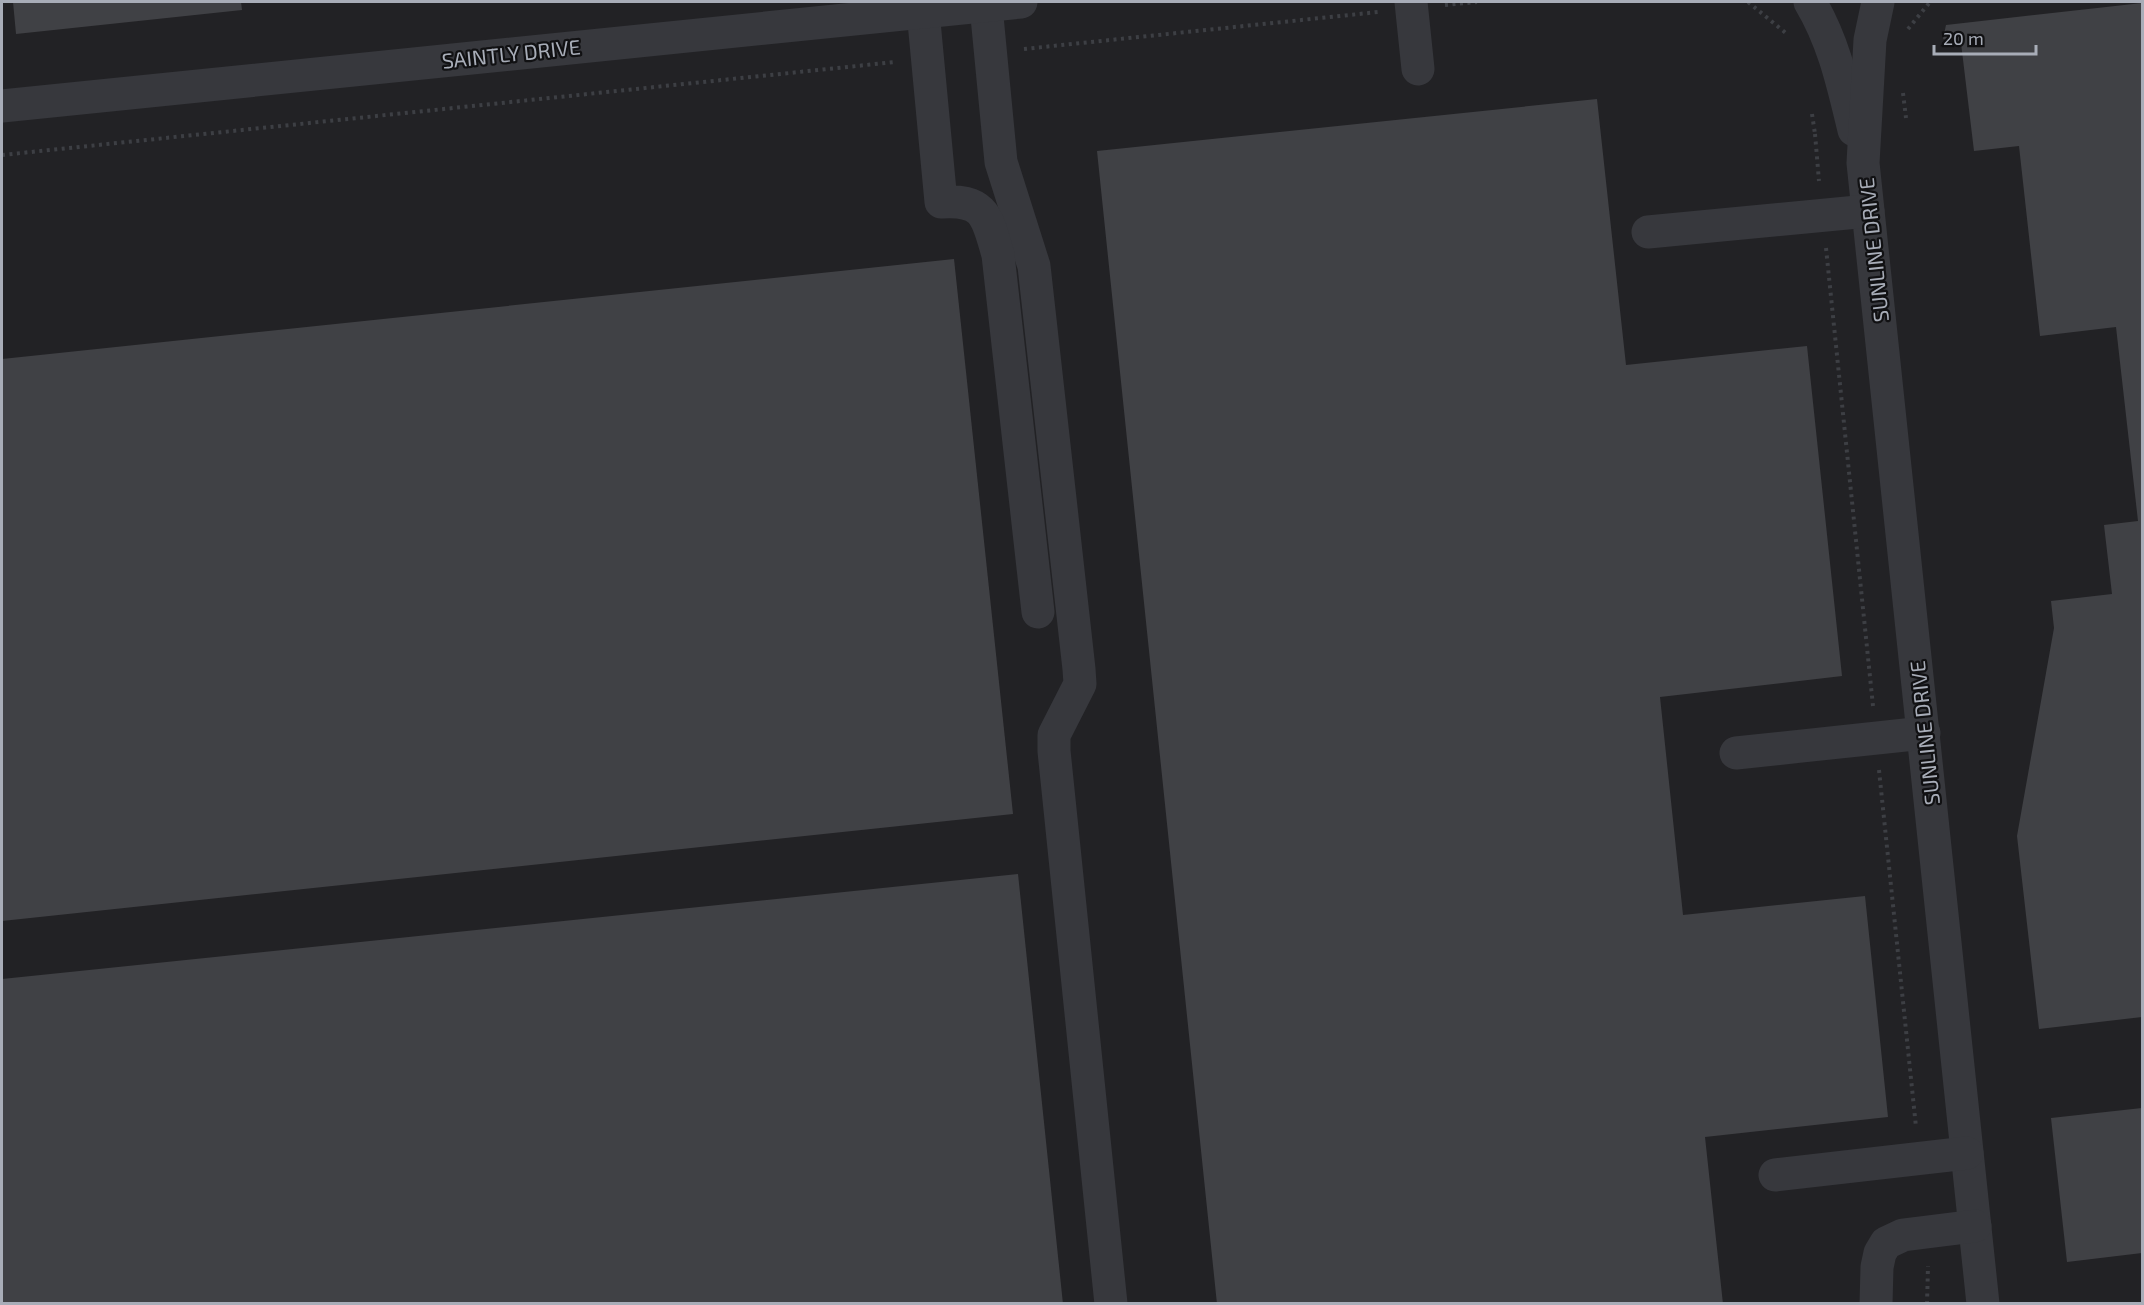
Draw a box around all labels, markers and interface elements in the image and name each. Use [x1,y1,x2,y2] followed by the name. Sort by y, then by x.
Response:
[1934,18,2036,56] scale bar
[1943,27,1984,49] text: 20 m
[440,33,582,73] street label: SAINTLY DRIVE
[1853,177,1893,323] street label: SUNLINE DRIVE
[1904,660,1944,806] street label: SUNLINE DRIVE

